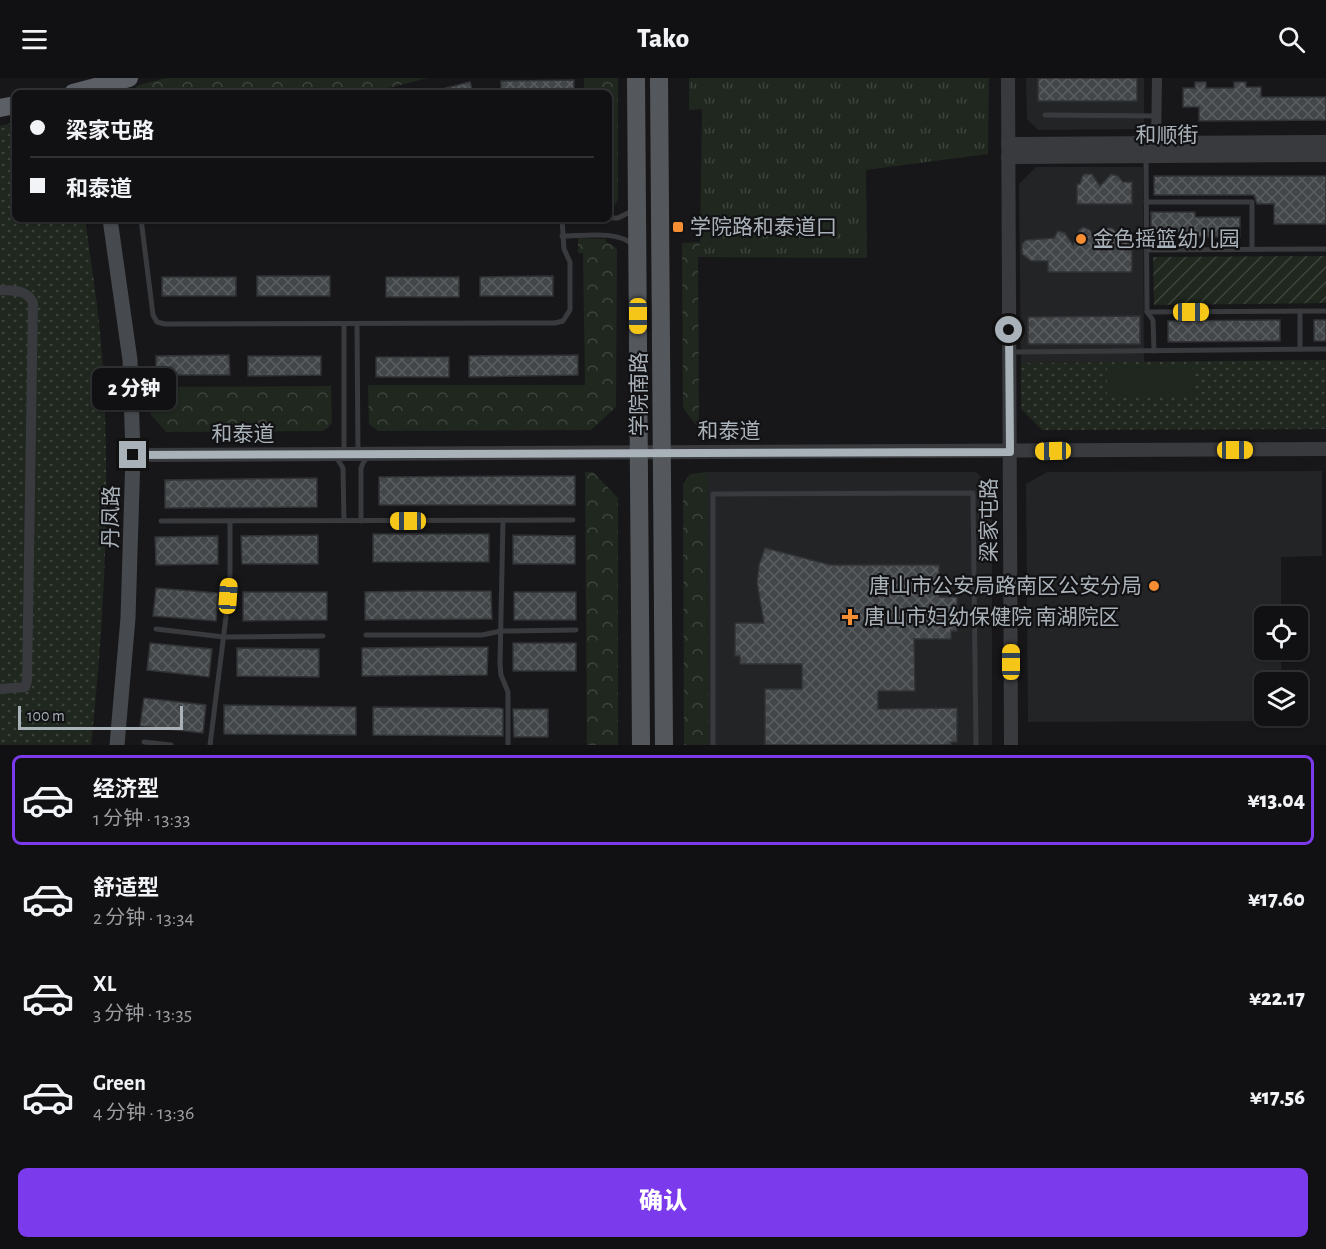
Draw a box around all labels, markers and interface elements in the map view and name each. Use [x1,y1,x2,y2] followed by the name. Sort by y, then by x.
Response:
[18,23,51,56] icon: menu
[1275,23,1308,56] icon: search
[637,25,689,52] text: Tako
[66,120,154,142] text: 梁家屯路
[1136,124,1199,146] street label: 和顺街
[66,178,132,200] text: 和泰道
[690,216,837,238] place label: 学院路和泰道口
[671,220,685,234] marker: 学院路和泰道口
[1093,228,1240,250] place label: 金色摇篮幼儿园
[1074,232,1088,246] marker: 金色摇篮幼儿园
[629,298,647,334] car
[1173,303,1209,321] car
[995,316,1022,343] route start
[628,352,650,436] street label: 学院南路
[91,368,175,410] callout: 2 分钟
[108,379,160,399] text: 2 分钟
[698,420,761,442] street label: 和泰道
[212,423,275,445] street label: 和泰道
[119,441,146,468] route end
[1217,441,1253,459] car
[1035,442,1071,460] car
[978,478,1000,562] street label: 梁家屯路
[99,485,123,549] street label: 丹凤路
[390,512,426,530] car
[869,575,1142,597] place label: 唐山市公安局路南区公安分局
[218,577,238,615] car
[1147,579,1161,593] marker: 唐山市公安局路南区公安分局
[864,606,1119,628] place label: 唐山市妇幼保健院 南湖院区
[1254,606,1308,726] map controls
[1254,606,1308,660] button: locate
[841,608,859,626] marker: 唐山市妇幼保健院 南湖院区
[1002,644,1020,680] car
[1254,672,1308,726] button: layers
[18,703,183,730] scale bar
[27,708,65,724] text: 100 m
[21,773,75,827] icon: car
[93,778,159,800] text: 经济型
[1247,789,1305,811] text: ¥13.04
[93,809,191,829] text: 1 分钟 · 13:33
[21,872,75,926] icon: car
[93,877,159,899] text: 舒适型
[1248,888,1305,910] text: ¥17.60
[93,908,194,928] text: 2 分钟 · 13:34
[21,971,75,1025] icon: car
[93,973,116,995] text: XL
[1249,987,1305,1009] text: ¥22.17
[93,1004,192,1024] text: 3 分钟 · 13:35
[21,1070,75,1124] icon: car
[93,1072,146,1094] text: Green
[1250,1086,1305,1108] text: ¥17.56
[93,1103,194,1123] text: 4 分钟 · 13:36
[18,1168,1308,1237] button: 确认

